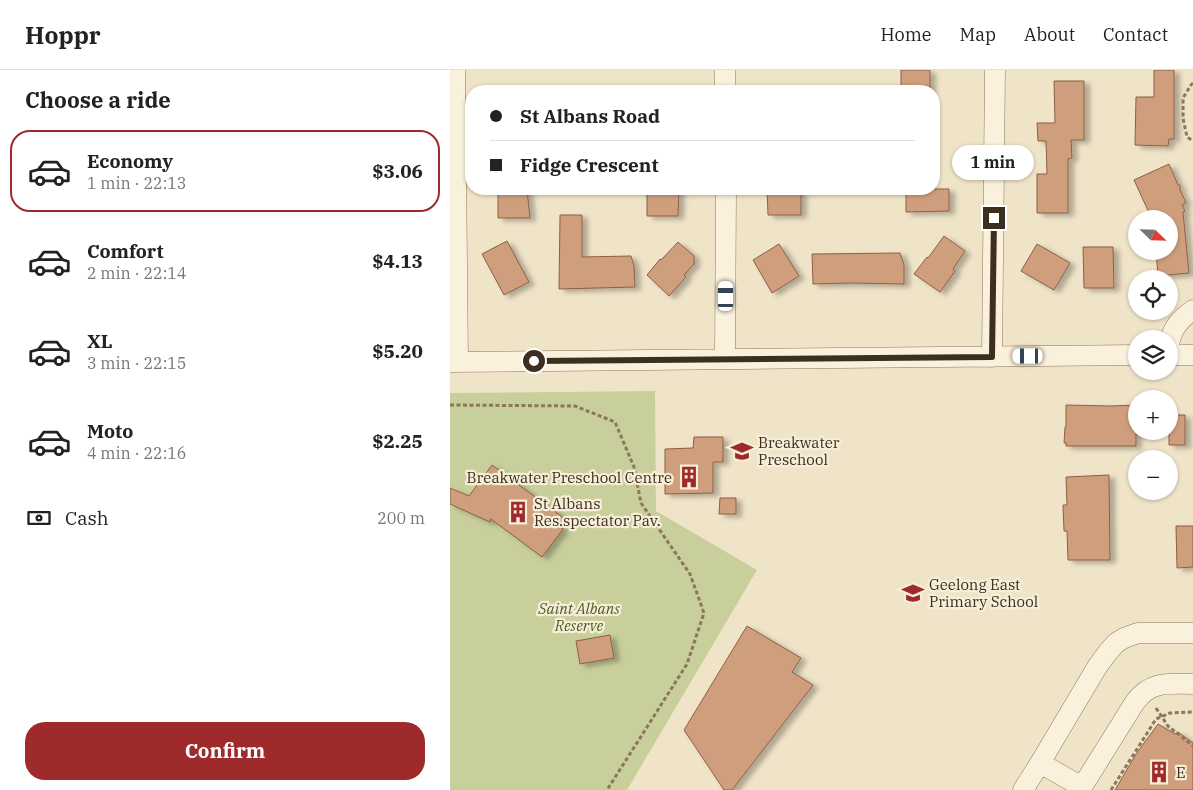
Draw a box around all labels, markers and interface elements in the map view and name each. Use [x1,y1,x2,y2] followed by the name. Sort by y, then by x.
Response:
[25,19,101,51] text: Hoppr
[880,23,932,46] text: Home
[960,23,996,46] text: Map
[1024,23,1075,46] text: About
[1103,23,1168,46] text: Contact
[25,85,171,114] text: Choose a ride
[520,104,660,128] text: St Albans Road
[953,146,1035,180] callout: 1 min
[27,149,72,194] icon: car
[87,149,173,173] text: Economy
[971,152,1015,172] text: 1 min
[520,153,658,177] text: Fidge Crescent
[372,159,423,183] text: $3.06
[87,173,186,193] text: 1 min · 22:13
[983,207,1005,229] route end
[1128,210,1178,260] north arrow
[1128,210,1178,500] map controls
[27,239,72,284] icon: car
[87,239,164,263] text: Comfort
[372,249,423,273] text: $4.13
[87,263,186,283] text: 2 min · 22:14
[1128,270,1178,320] button: locate
[718,281,733,311] car
[27,329,72,374] icon: car
[87,329,113,353] text: XL
[1128,330,1178,380] button: layers
[372,339,423,363] text: $5.20
[1013,349,1043,364] car
[523,350,545,372] route start
[87,353,186,373] text: 3 min · 22:15
[1128,390,1178,440] button: +
[27,419,72,464] icon: car
[87,419,133,443] text: Moto
[372,429,423,453] text: $2.25
[758,433,840,469] place label: Breakwater Preschool
[729,438,755,464] school or university icon: Breakwater Preschool
[87,443,186,463] text: 4 min · 22:16
[1128,450,1178,500] button: −
[676,464,702,490] building icon: Breakwater Preschool Centre
[467,468,672,487] place label: Breakwater Preschool Centre
[534,494,661,530] place label: St Albans Res.spectator Pav.
[505,499,531,525] building icon: St Albans Res.spectator Pav.
[25,504,53,532] icon: cash
[65,506,109,530] text: Cash
[377,508,425,528] text: 200 m
[929,575,1038,611] place label: Geelong East Primary School
[900,580,926,606] school or university icon: Geelong East Primary School
[537,599,620,635] park label: Saint Albans Reserve
[25,722,425,780] button: Confirm
[1146,759,1172,785] building icon: E
[1176,763,1186,782] place label: E

